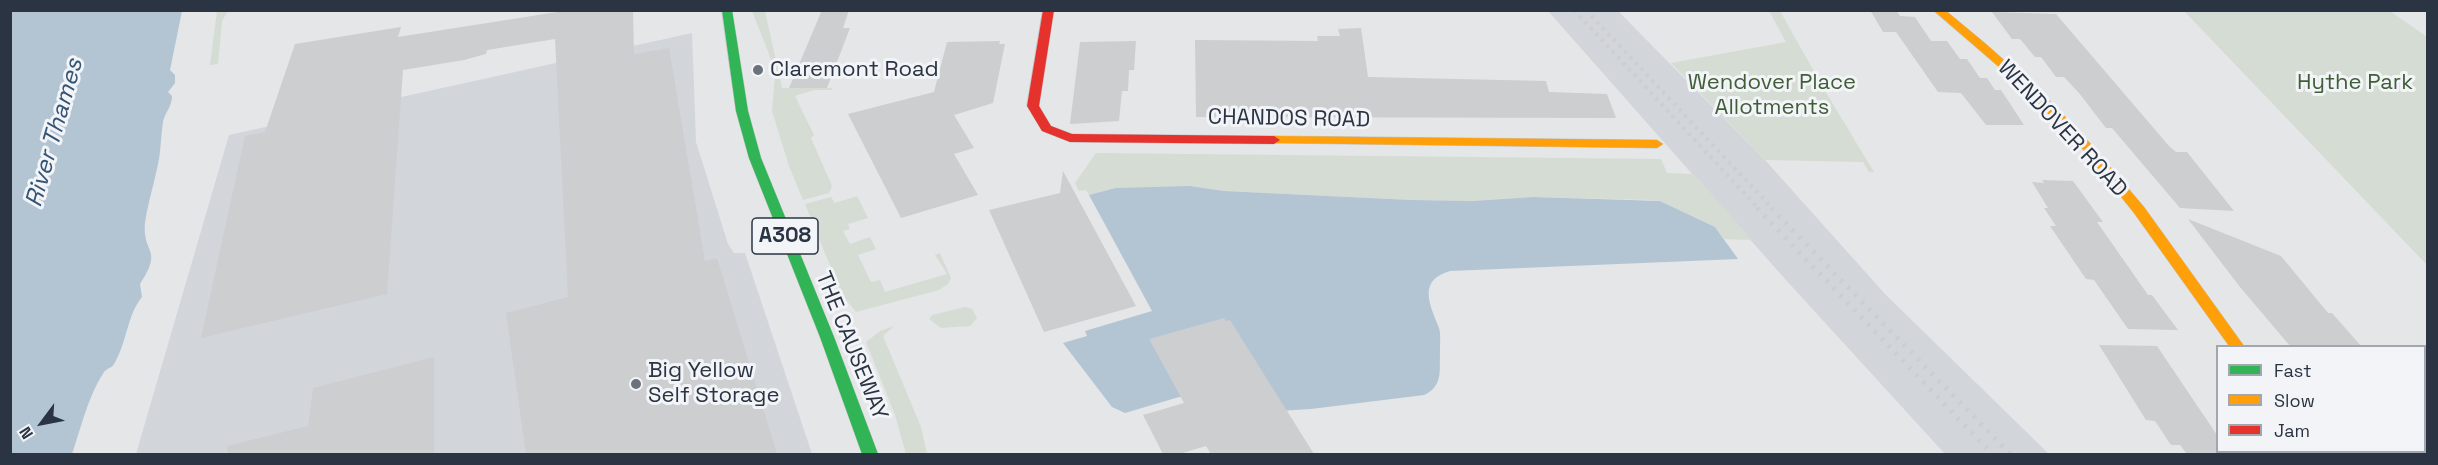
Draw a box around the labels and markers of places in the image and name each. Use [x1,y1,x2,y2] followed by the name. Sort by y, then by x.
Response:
[770,57,939,83] place label: Claremont Road
[751,63,765,77] marker: Claremont Road
[648,358,780,410] place label: Big Yellow Self Storage
[629,377,643,391] marker: Big Yellow Self Storage

